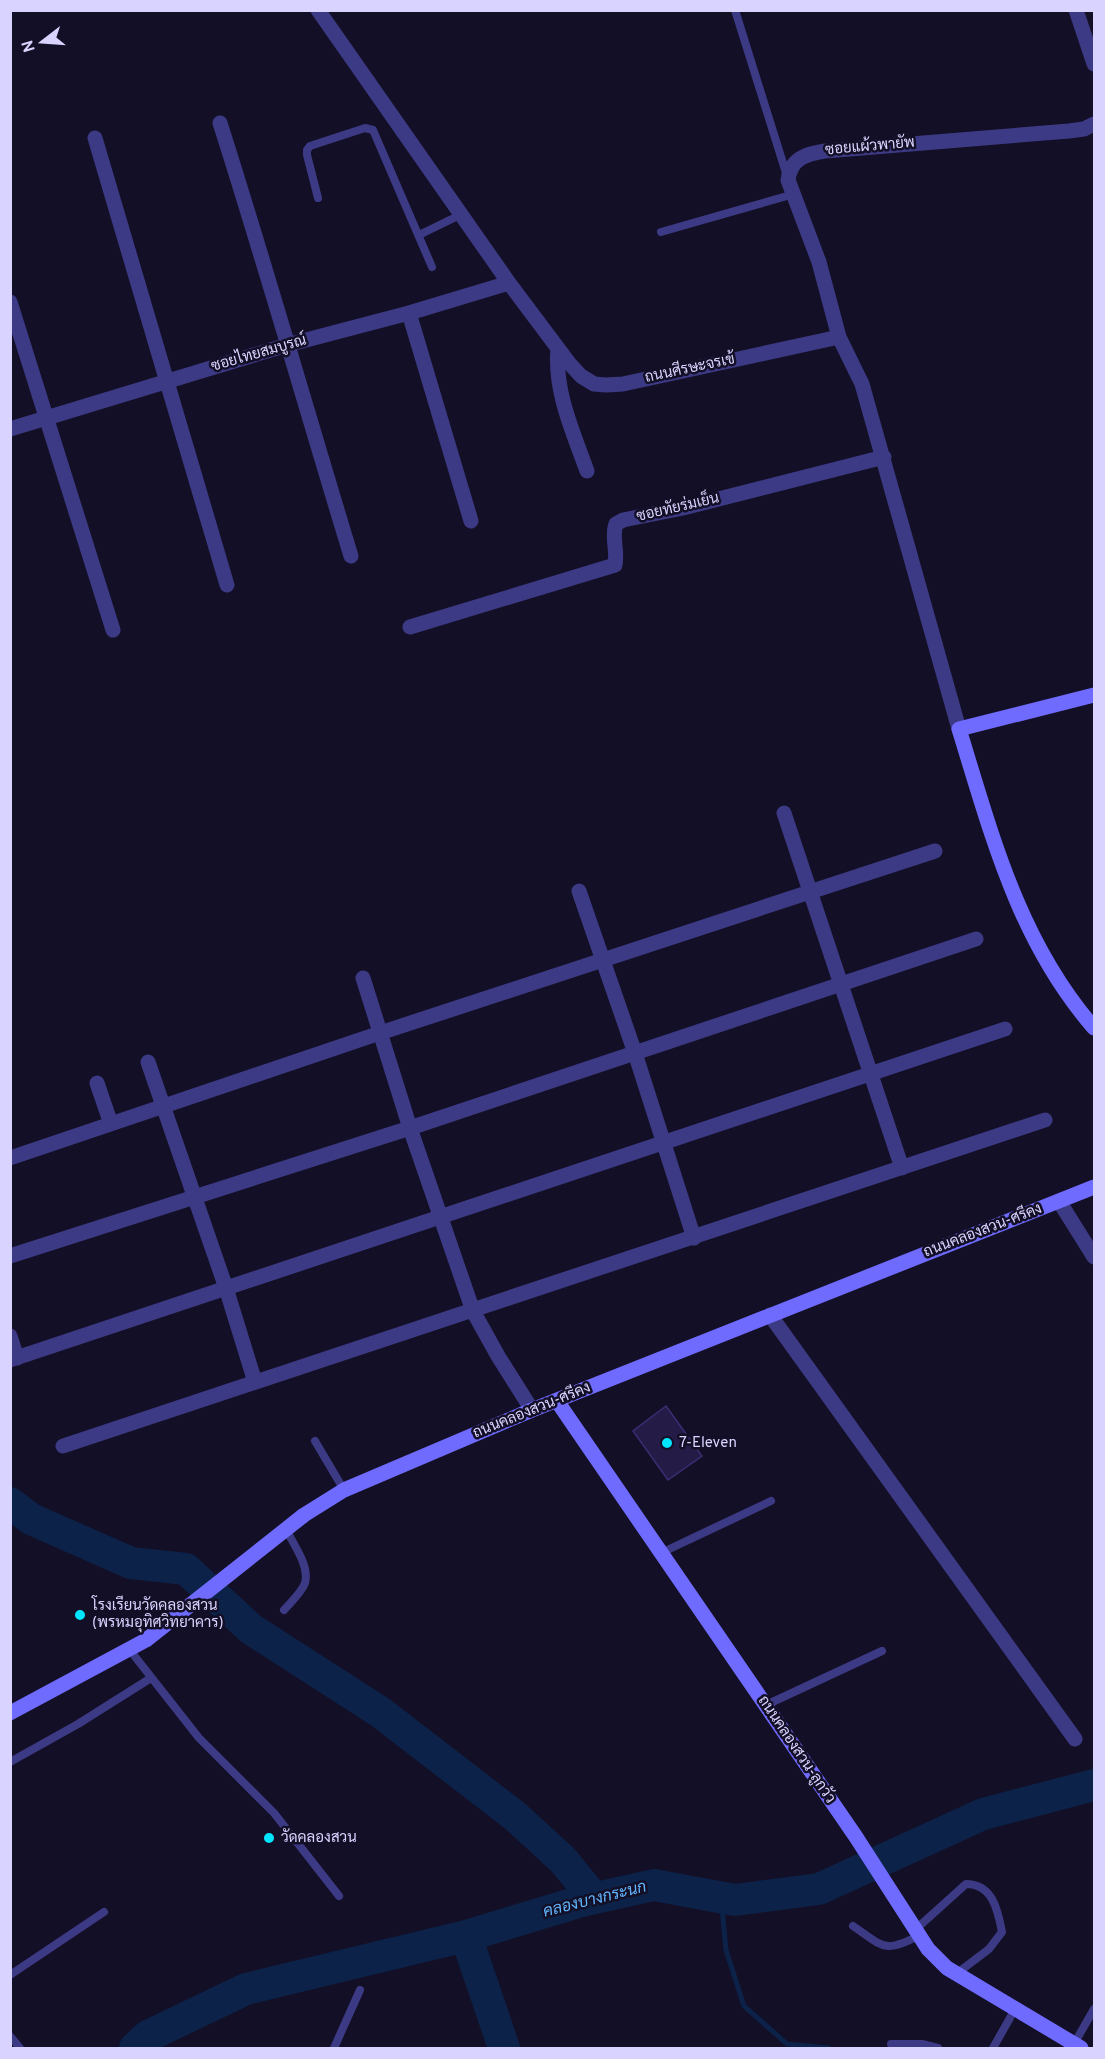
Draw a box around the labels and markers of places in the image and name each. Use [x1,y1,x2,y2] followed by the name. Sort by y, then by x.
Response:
[679,1434,737,1453] place label: 7-Eleven
[660,1436,674,1450] marker: 7-Eleven
[91,1595,224,1633] place label: โรงเรียนวัดคลองสวน (พรหมอุทิศวิทยาคาร)
[73,1608,87,1622] marker: โรงเรียนวัดคลองสวน (พรหมอุทิศวิทยาคาร)
[281,1828,357,1848] place label: วัดคลองสวน
[262,1831,276,1845] marker: วัดคลองสวน

